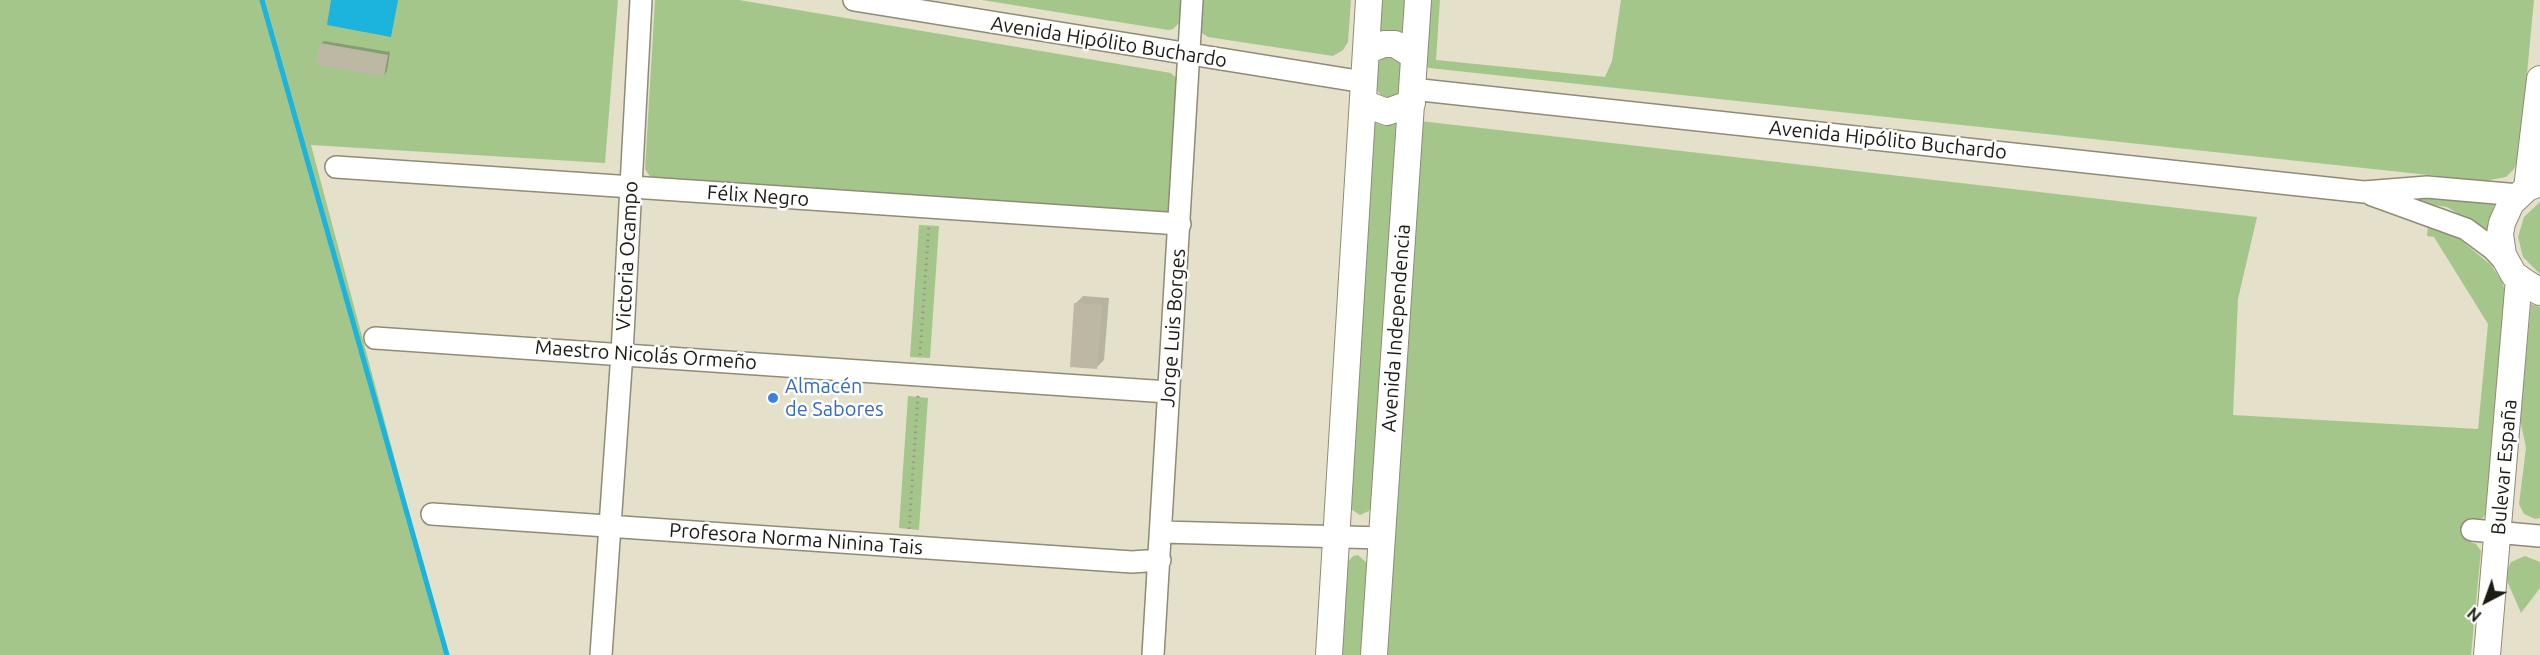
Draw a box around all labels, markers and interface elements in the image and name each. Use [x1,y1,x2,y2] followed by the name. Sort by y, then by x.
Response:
[989,11,1229,73] street label: Avenida Hipólito Buchardo
[1768,116,2008,164] street label: Avenida Hipólito Buchardo
[611,180,643,332] street label: Victoria Ocampo
[706,180,810,212] street label: Félix Negro
[1377,223,1415,433] street label: Avenida Independencia
[1155,248,1191,408] street label: Jorge Luis Borges
[534,335,758,375] street label: Maestro Nicolás Ormeño
[785,374,884,421] place label: Almacén de Sabores
[766,391,780,405] marker: Almacén de Sabores
[2486,398,2522,536] street label: Bulevar España
[668,518,924,560] street label: Profesora Norma Ninina Tais
[2456,571,2516,631] north arrow
[2464,604,2485,625] text: N

